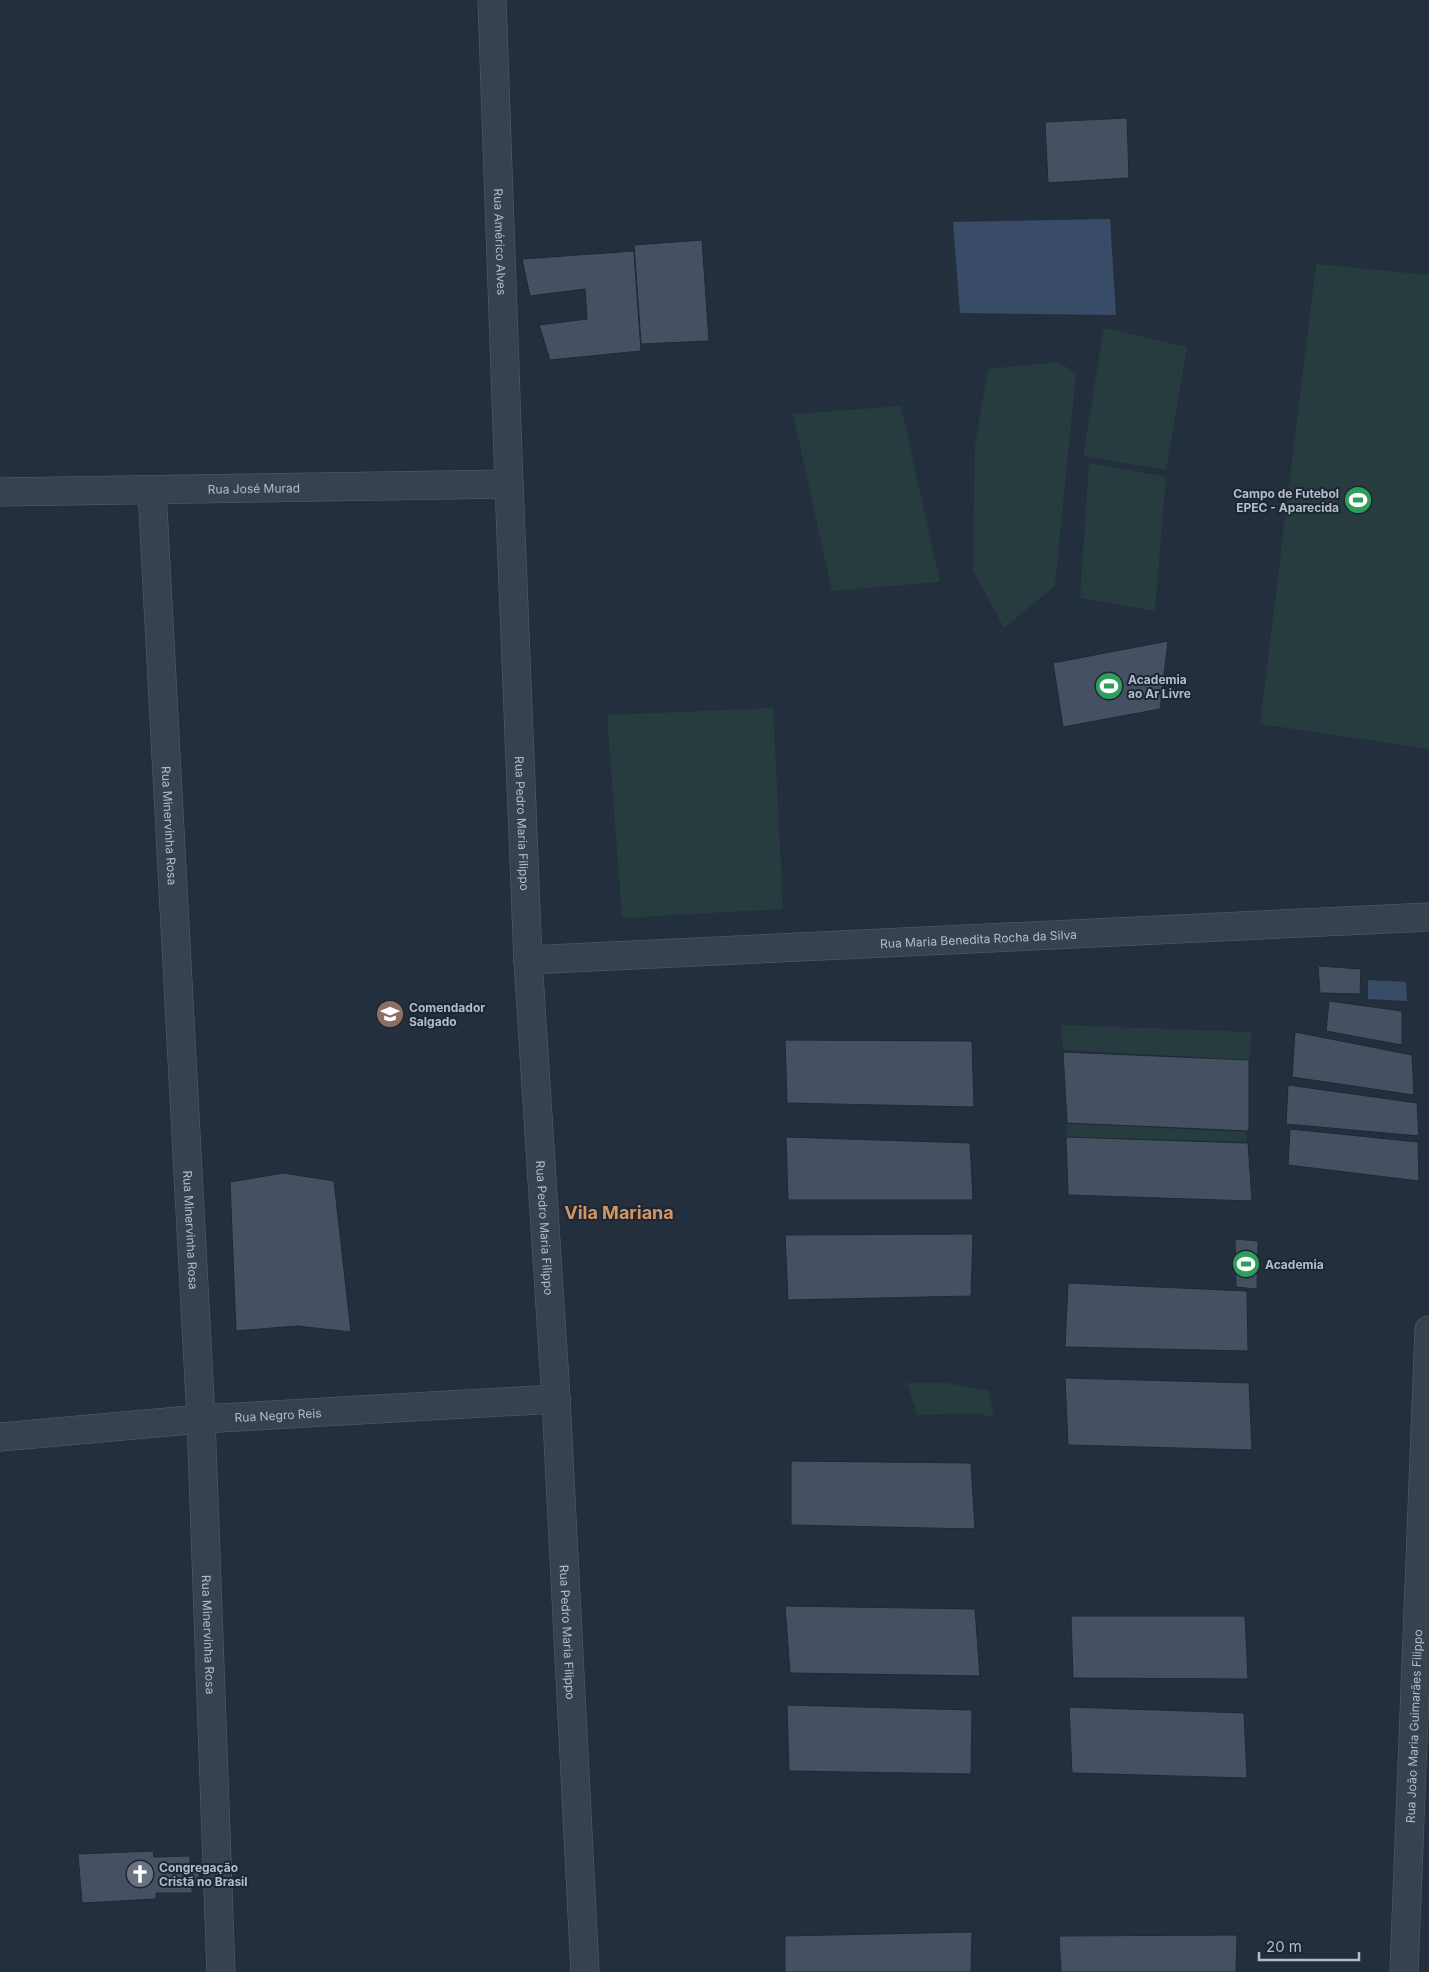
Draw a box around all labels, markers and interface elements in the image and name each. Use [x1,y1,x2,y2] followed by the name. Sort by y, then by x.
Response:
[491,188,510,296] street label: Rua Américo Alves
[208,480,300,496] street label: Rua José Murad
[1343,485,1373,515] sports icon: Campo de Futebol EPEC - Aparecida
[1233,486,1339,515] place label: Campo de Futebol EPEC - Aparecida
[1094,671,1124,701] sports icon: Academia ao Ar Livre
[1128,672,1191,701] place label: Academia ao Ar Livre
[512,756,533,891] street label: Rua Pedro Maria Filippo
[159,766,180,886] street label: Rua Minervinha Rosa
[880,926,1077,951] street label: Rua Maria Benedita Rocha da Silva
[375,999,405,1029] school or university icon: Comendador Salgado
[409,1000,485,1029] place label: Comendador Salgado
[533,1160,557,1296] street label: Rua Pedro Maria Filippo
[180,1170,202,1290] street label: Rua Minervinha Rosa
[564,1202,674,1223] district label: Vila Mariana
[1231,1249,1261,1279] sports icon: Academia
[1265,1257,1324,1272] place label: Academia
[234,1405,322,1425] street label: Rua Negro Reis
[557,1564,579,1700] street label: Rua Pedro Maria Filippo
[199,1575,218,1694] street label: Rua Minervinha Rosa
[1402,1629,1425,1823] street label: Rua João Maria Guimarães Filippo
[125,1859,155,1889] church icon: Congregação Cristã no Brasil
[159,1860,248,1889] place label: Congregação Cristã no Brasil
[1259,1930,1359,1962] scale bar
[1266,1937,1302,1956] text: 20 m

